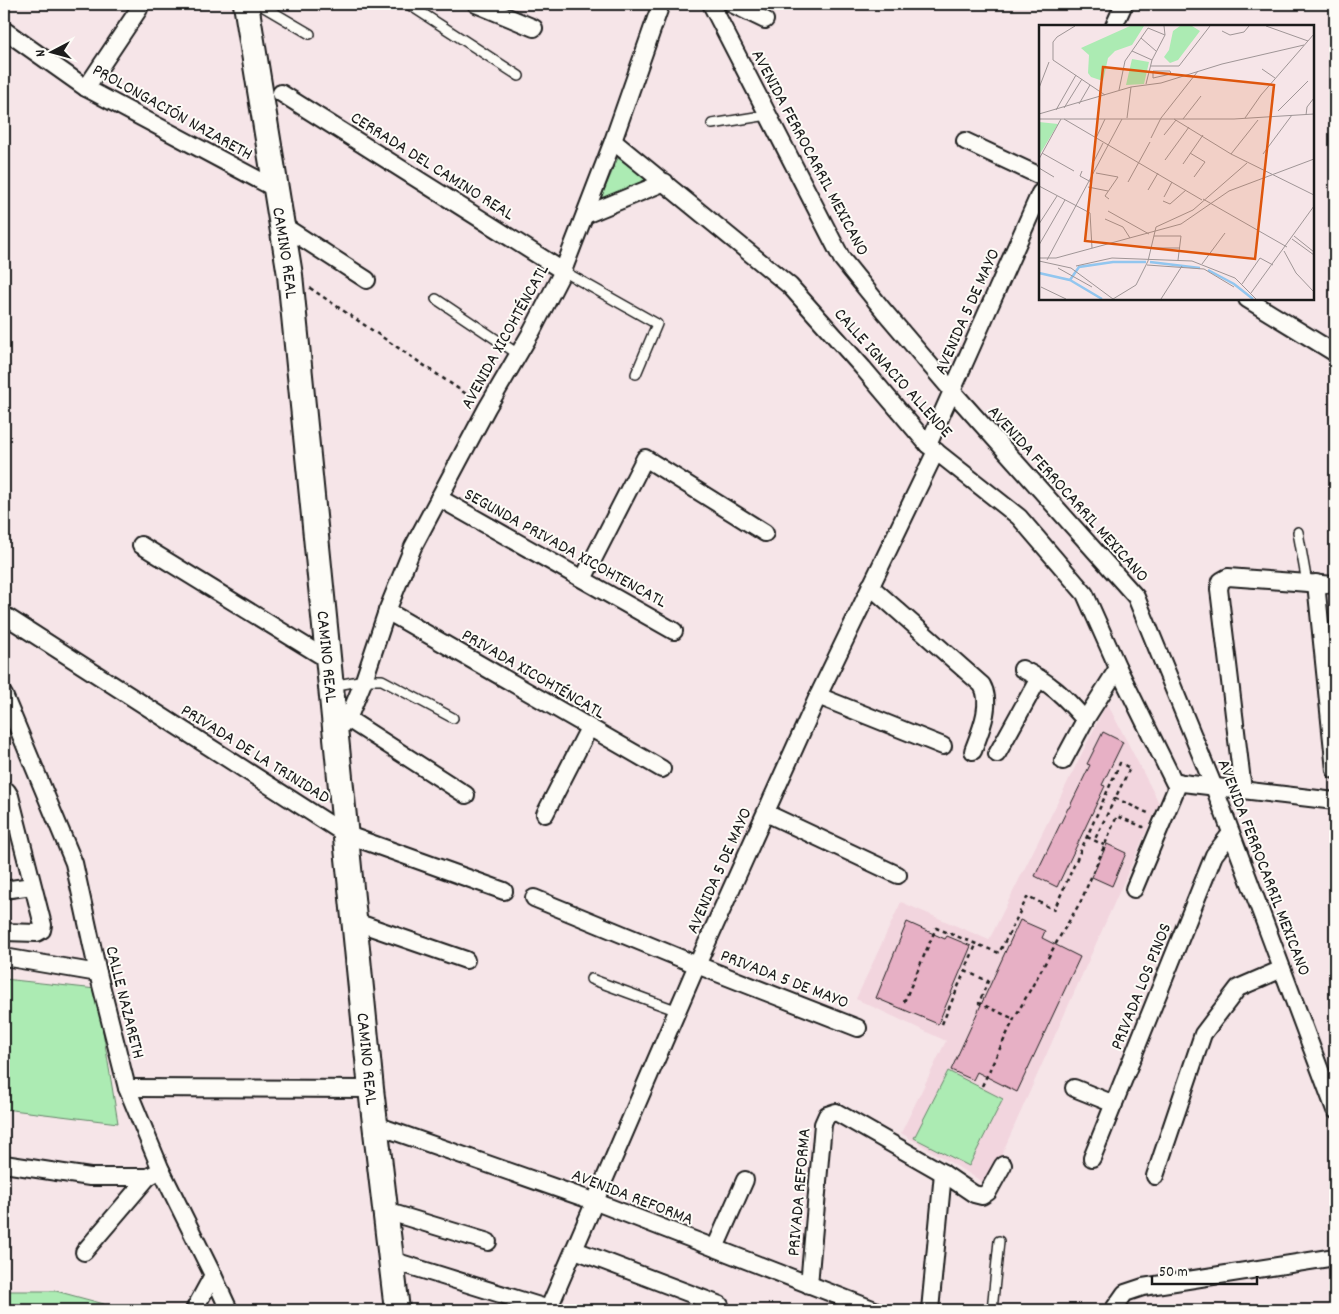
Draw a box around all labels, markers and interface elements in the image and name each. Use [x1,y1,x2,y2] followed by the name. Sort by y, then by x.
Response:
[1039,25,1314,300] inset map
[28,28,78,78] north arrow
[744,46,874,261] street label: AVENIDA FERROCARRIL MEXICANO
[31,49,51,58] text: N
[87,59,257,168] street label: PROLONGACIÓN NAZARETH
[345,106,519,228] street label: CERRADA DEL CAMINO REAL
[264,206,302,301] street label: CAMINO REAL
[929,245,1007,379] street label: AVENIDA 5 DE MAYO
[456,260,557,414] street label: AVENIDA XICOHTÉNCATL
[827,303,957,444] street label: CALLE IGNACIO ALLENDE
[981,401,1154,589] street label: AVENIDA FERROCARRIL MEXICANO
[459,483,671,616] street label: SEGUNDA PRIVADA XICOHTENCATL
[308,610,343,705] street label: CAMINO REAL
[456,624,610,727] street label: PRIVADA XICOHTÉNCATL
[175,699,334,811] street label: PRIVADA DE LA TRINIDAD
[1210,756,1316,980] street label: AVENIDA FERROCARRIL MEXICANO
[681,804,759,938] street label: AVENIDA 5 DE MAYO
[1105,920,1179,1054] street label: PRIVADA LOS PINOS
[97,944,150,1062] street label: CALLE NAZARETH
[716,944,852,1016] street label: PRIVADA 5 DE MAYO
[348,1012,383,1107] street label: CAMINO REAL
[782,1127,819,1257] street label: PRIVADA REFORMA
[567,1164,697,1233] street label: AVENIDA REFORMA
[1152,1254,1256,1286] scale bar
[1159,1262,1188,1284] text: 50 m

